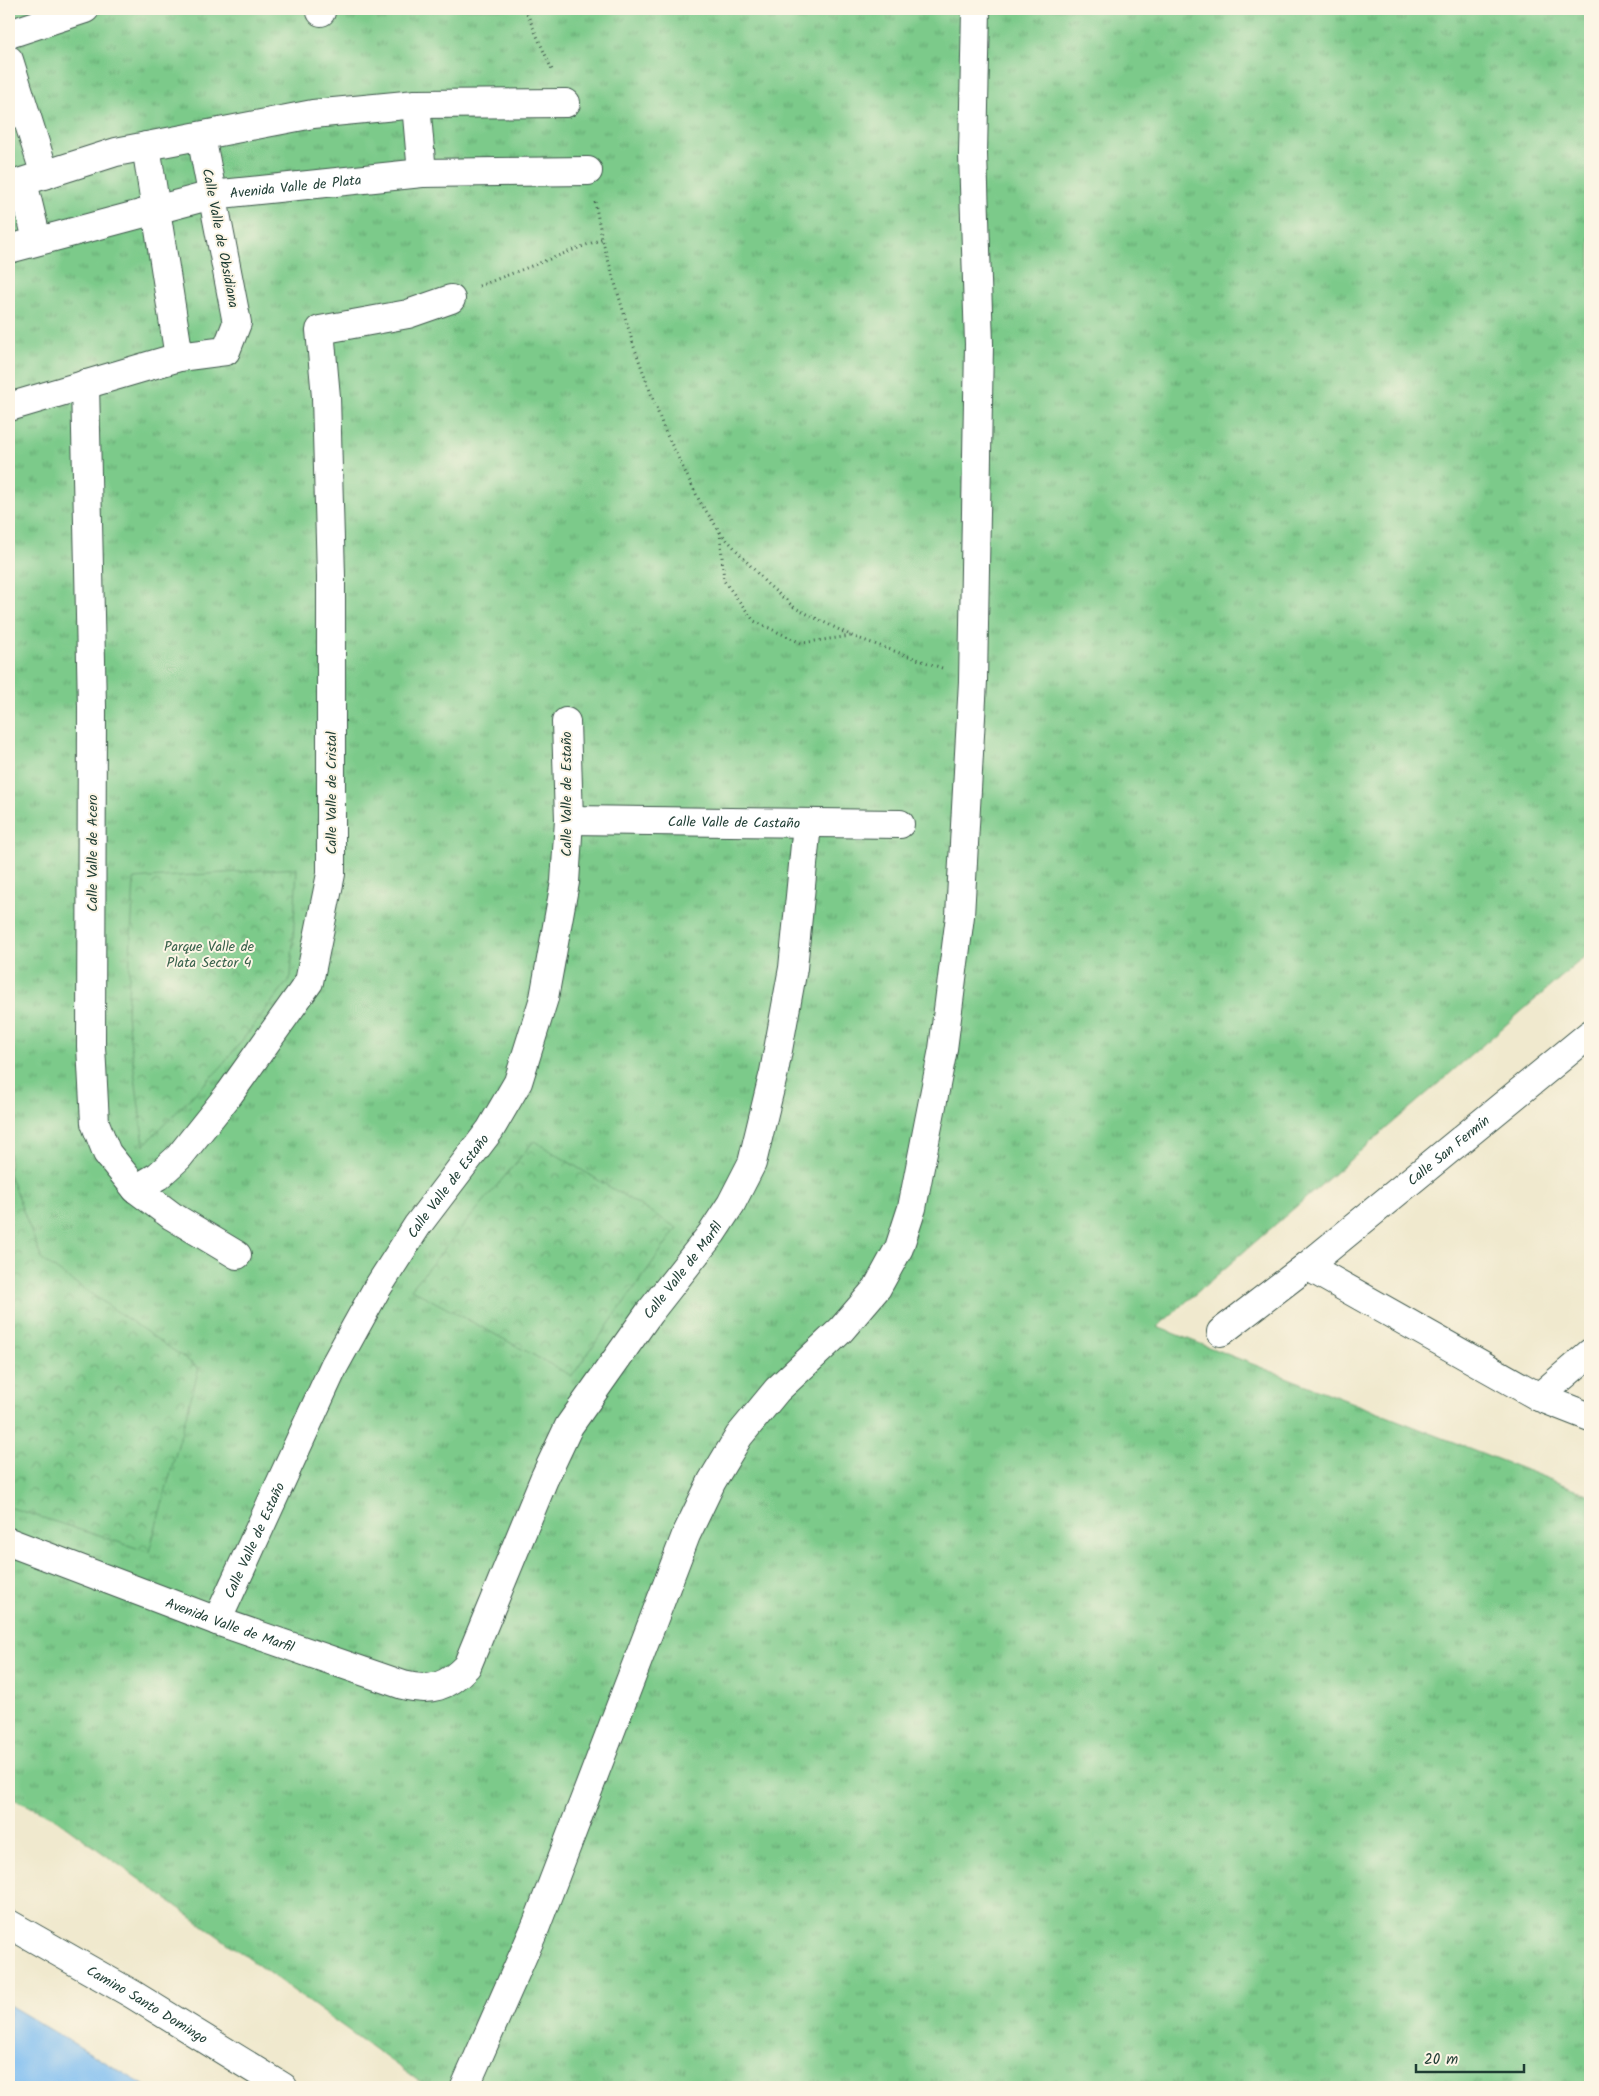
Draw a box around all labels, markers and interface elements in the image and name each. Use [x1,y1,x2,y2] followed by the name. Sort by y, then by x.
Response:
[196,167,244,310] street label: Calle Valle de Obsidiana
[229,169,362,205] street label: Avenida Valle de Plata
[321,731,343,855] street label: Calle Valle de Cristal
[556,731,578,857] street label: Calle Valle de Estaño
[82,794,104,912] street label: Calle Valle de Acero
[668,811,800,835] street label: Calle Valle de Castaño
[164,936,255,974] park label: Parque Valle de Plata Sector 4
[1403,1110,1495,1192] street label: Calle San Fermín
[402,1130,495,1243] street label: Calle Valle de Estaño
[638,1217,729,1324] street label: Calle Valle de Marfil
[219,1479,291,1602] street label: Calle Valle de Estaño
[162,1592,298,1659] street label: Avenida Valle de Marfil
[82,1960,212,2050] street label: Camino Santo Domingo
[1416,2041,1524,2073] scale bar
[1424,2048,1458,2072] text: 20 m

